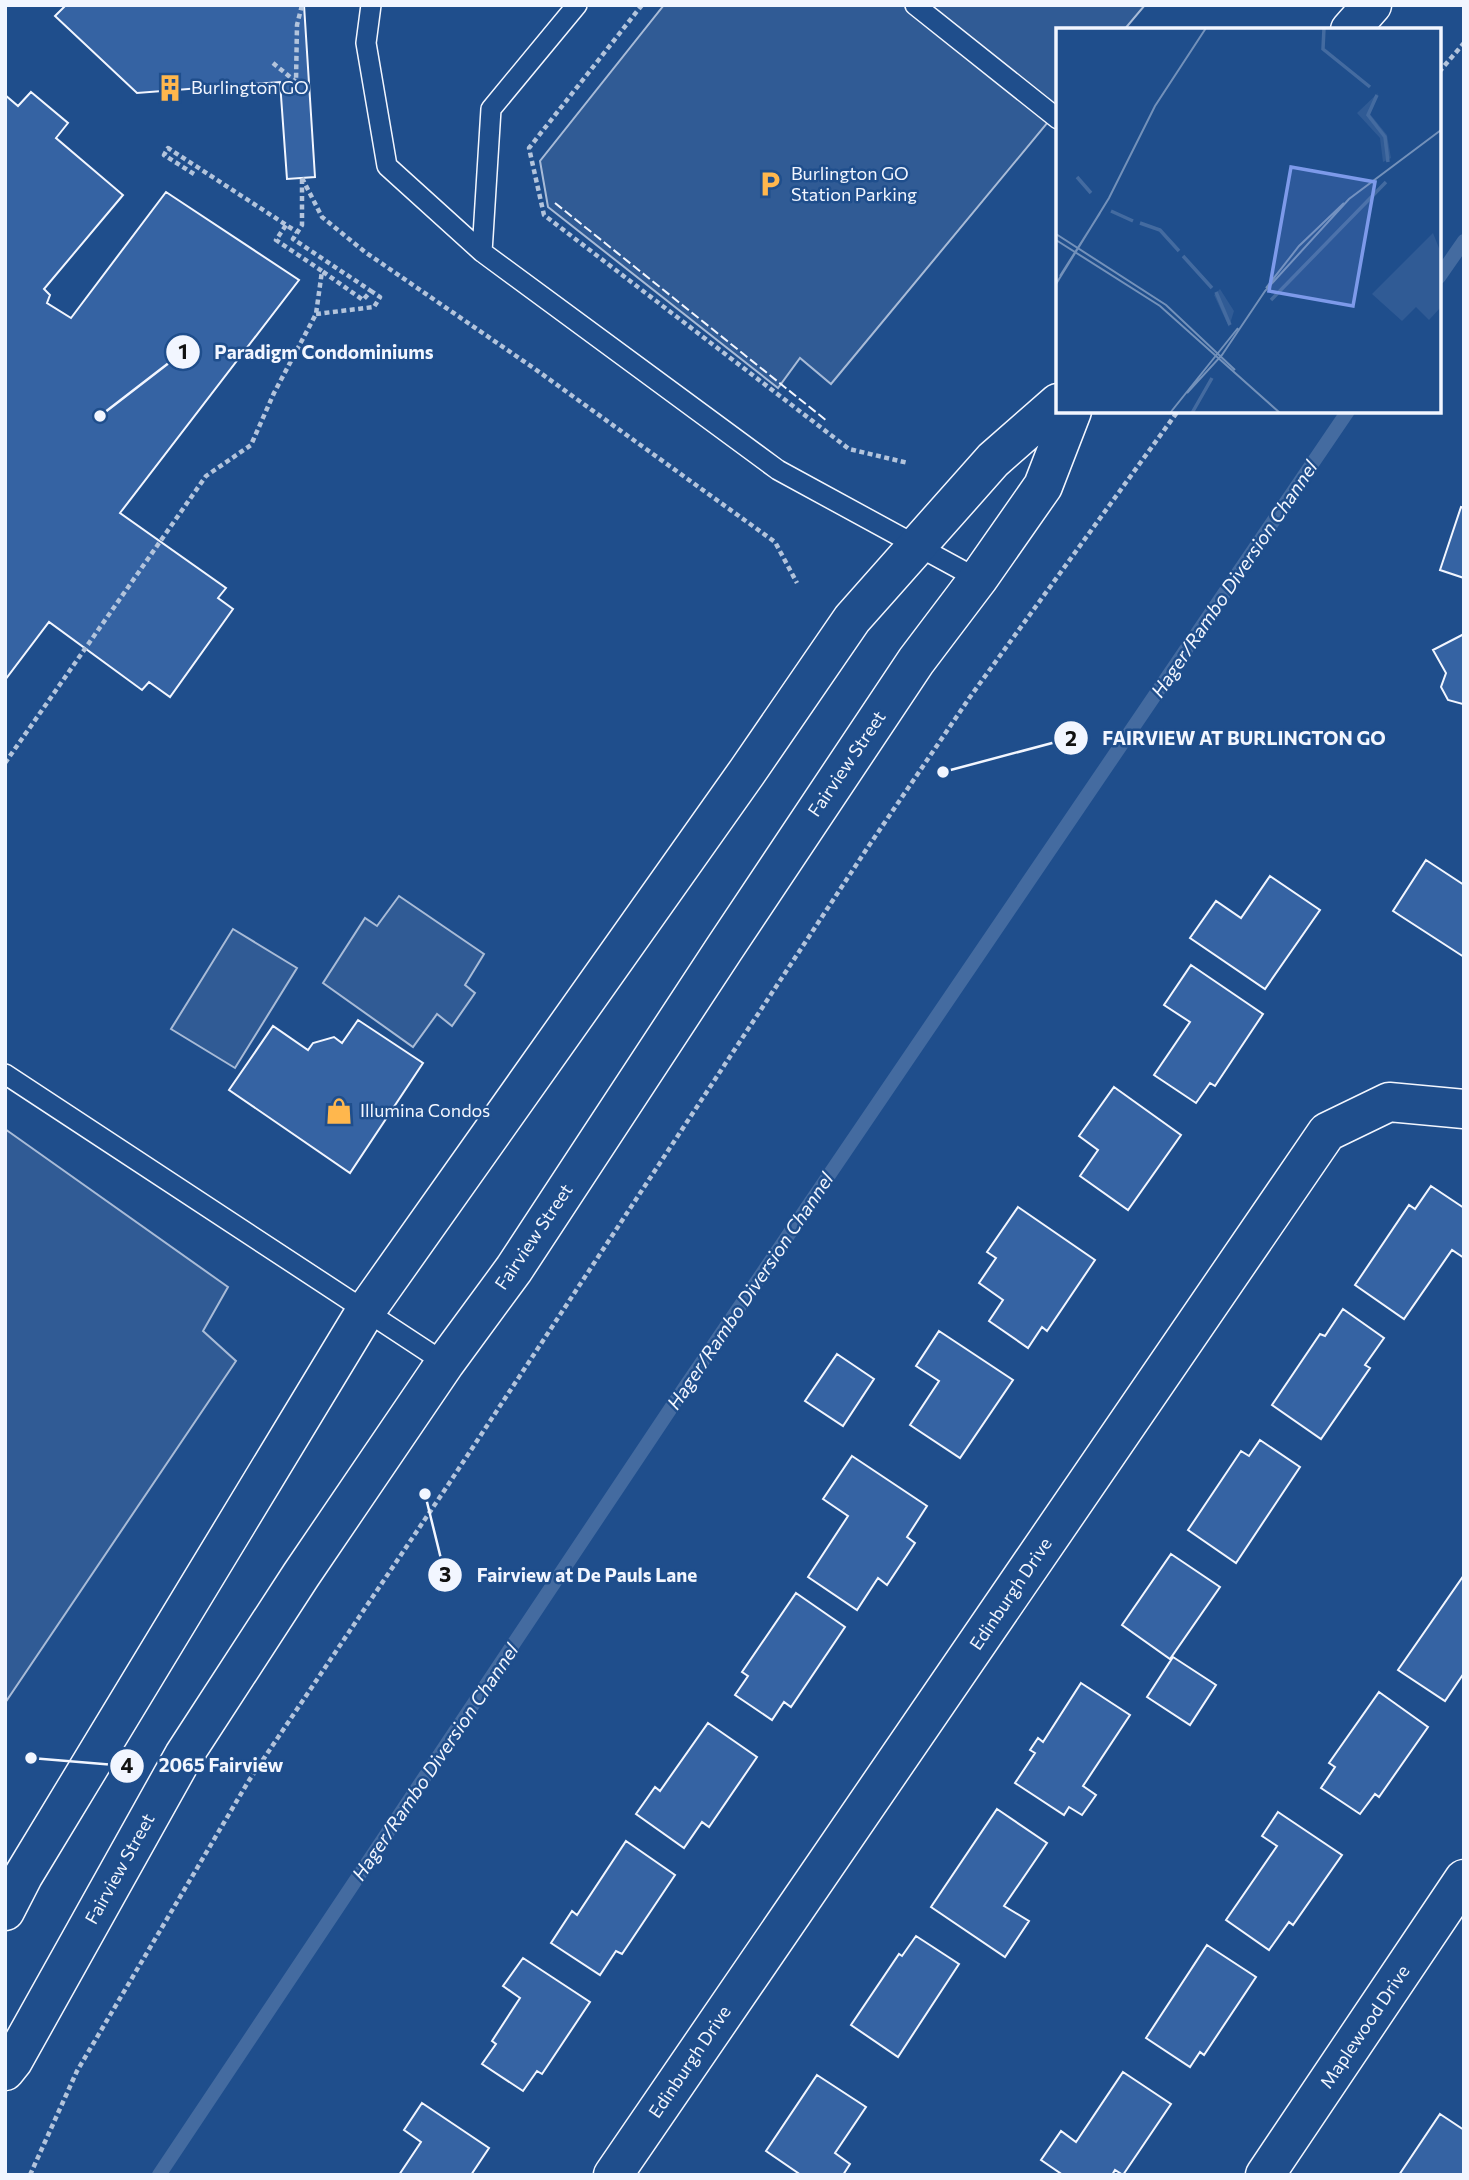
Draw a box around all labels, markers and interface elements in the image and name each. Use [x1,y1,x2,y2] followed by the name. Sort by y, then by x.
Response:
[1056,28,1441,413] inset map
[155,73,185,103] building icon: Burlington GO
[191,76,309,98] place label: Burlington GO
[791,162,917,205] place label: Burlington GO Station Parking
[755,169,785,199] parking icon: Burlington GO Station Parking
[165,332,447,372] callout: Paradigm Condominiums
[178,338,188,363] text: 1
[214,340,434,363] text: Paradigm Condominiums
[1146,455,1322,702] water label: Hager/Rambo Diversion Channel
[803,706,890,821] street label: Fairview Street
[1053,718,1400,758] callout: FAIRVIEW AT BURLINGTON GO
[1065,725,1077,750] text: 2
[1102,726,1386,749] text: FAIRVIEW AT BURLINGTON GO
[324,1096,354,1126] shop icon: Illumina Condos
[360,1099,490,1121] place label: Illumina Condos
[662,1167,838,1414] water label: Hager/Rambo Diversion Channel
[490,1179,577,1294] street label: Fairview Street
[964,1533,1056,1654] street label: Edinburgh Drive
[428,1555,711,1595] callout: Fairview at De Pauls Lane
[439,1561,451,1586] text: 3
[477,1563,697,1586] text: Fairview at De Pauls Lane
[347,1638,523,1885] water label: Hager/Rambo Diversion Channel
[110,1746,298,1786] callout: 2065 Fairview
[121,1752,134,1777] text: 4
[159,1753,283,1776] text: 2065 Fairview
[80,1809,159,1928] street label: Fairview Street
[1315,1961,1414,2092] street label: Maplewood Drive
[643,2001,735,2122] street label: Edinburgh Drive

